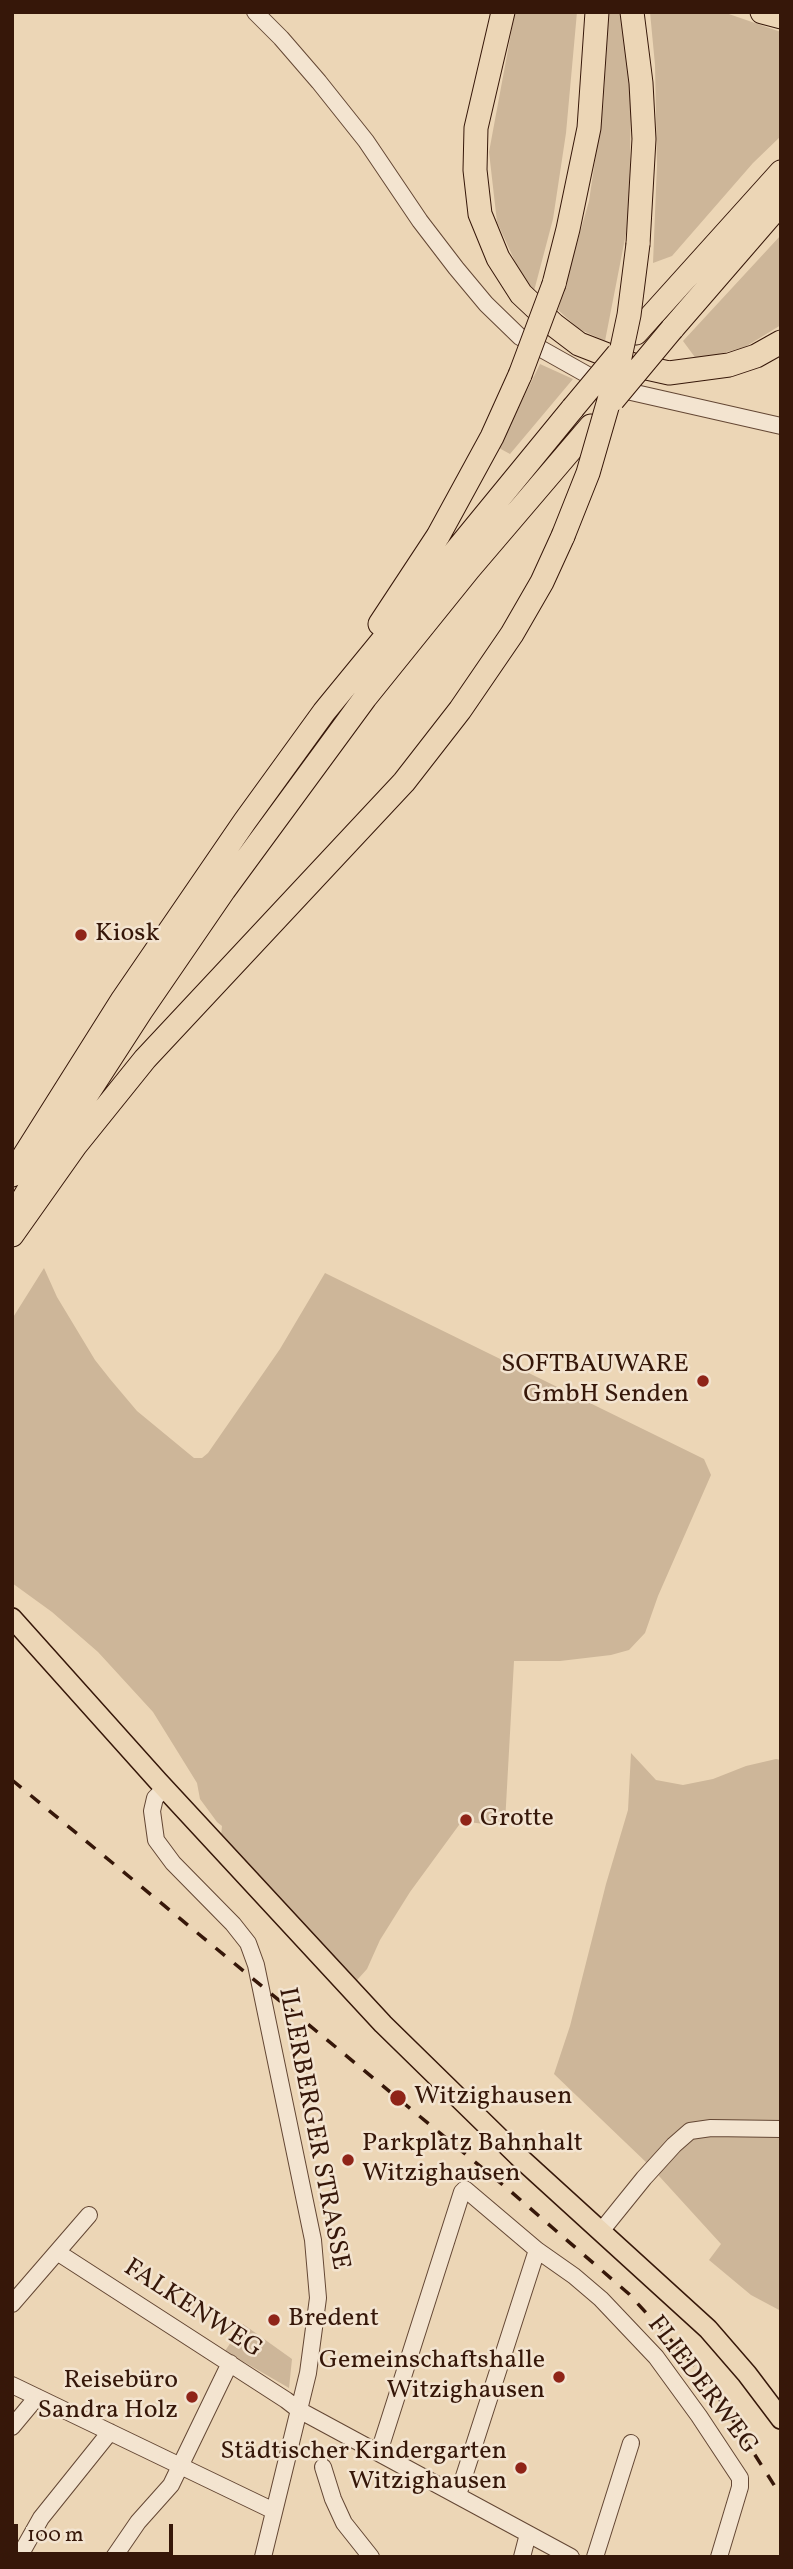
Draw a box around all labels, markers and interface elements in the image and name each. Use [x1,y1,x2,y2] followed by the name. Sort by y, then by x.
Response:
[95,919,160,951] place label: Kiosk
[73,927,89,943] marker: Kiosk
[501,1350,689,1412] place label: SOFTBAUWARE GmbH Senden
[695,1373,711,1389] marker: SOFTBAUWARE GmbH Senden
[480,1804,554,1836] place label: Grotte
[458,1812,474,1828] marker: Grotte
[269,1985,355,2273] street label: ILLERBERGER STRASSE
[414,2082,572,2114] place label: Witzighausen
[388,2088,408,2108] marker: Witzighausen
[362,2129,583,2190] place label: Parkplatz Bahnhalt Witzighausen
[340,2152,356,2168] marker: Parkplatz Bahnhalt Witzighausen
[117,2254,267,2366] street label: FALKENWEG
[288,2304,379,2336] place label: Bredent
[639,2311,763,2461] street label: FLIEDERWEG
[266,2312,282,2328] marker: Bredent
[319,2346,545,2408] place label: Gemeinschaftshalle Witzighausen
[38,2366,178,2428] place label: Reisebüro Sandra Holz
[551,2369,567,2385] marker: Gemeinschaftshalle Witzighausen
[184,2389,200,2405] marker: Reisebüro Sandra Holz
[220,2437,507,2498] place label: Städtischer Kindergarten Witzighausen
[513,2460,529,2476] marker: Städtischer Kindergarten Witzighausen
[18,2510,177,2554] scale bar
[27,2521,84,2550] text: 100 m

